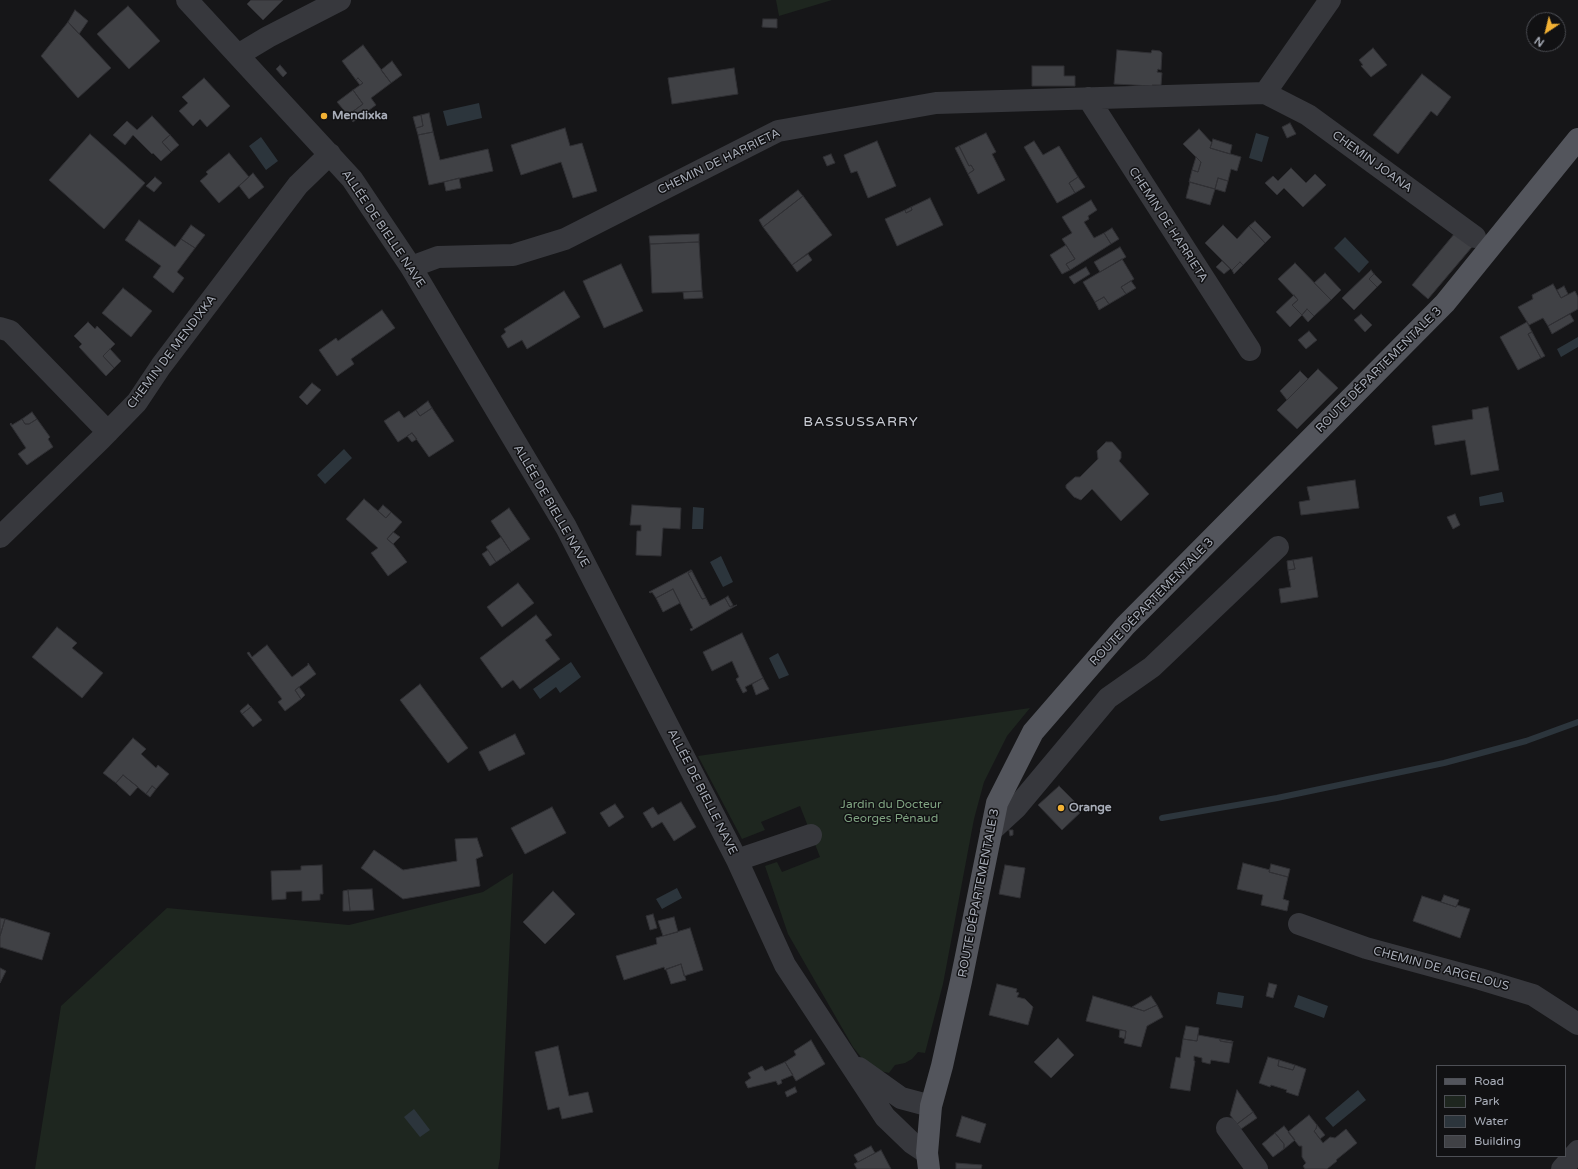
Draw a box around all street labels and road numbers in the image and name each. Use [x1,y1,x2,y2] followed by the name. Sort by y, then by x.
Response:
[655,126,783,198] street label: CHEMIN DE HARRIETA
[1329,128,1415,196] street label: CHEMIN JOANA
[1125,165,1211,285] street label: CHEMIN DE HARRIETA
[338,167,428,291] street label: ALLÉE DE BIELLE NAVE
[125,292,219,412] street label: CHEMIN DE MENDIXKA
[1313,304,1445,436] street label: ROUTE DÉPARTEMENTALE 3
[510,442,592,570] street label: ALLÉE DE BIELLE NAVE
[1087,535,1217,669] street label: ROUTE DÉPARTEMENTALE 3
[664,727,740,857] street label: ALLÉE DE BIELLE NAVE
[956,807,1002,979] street label: ROUTE DÉPARTEMENTALE 3
[1372,944,1510,994] street label: CHEMIN DE ARGELOUS

